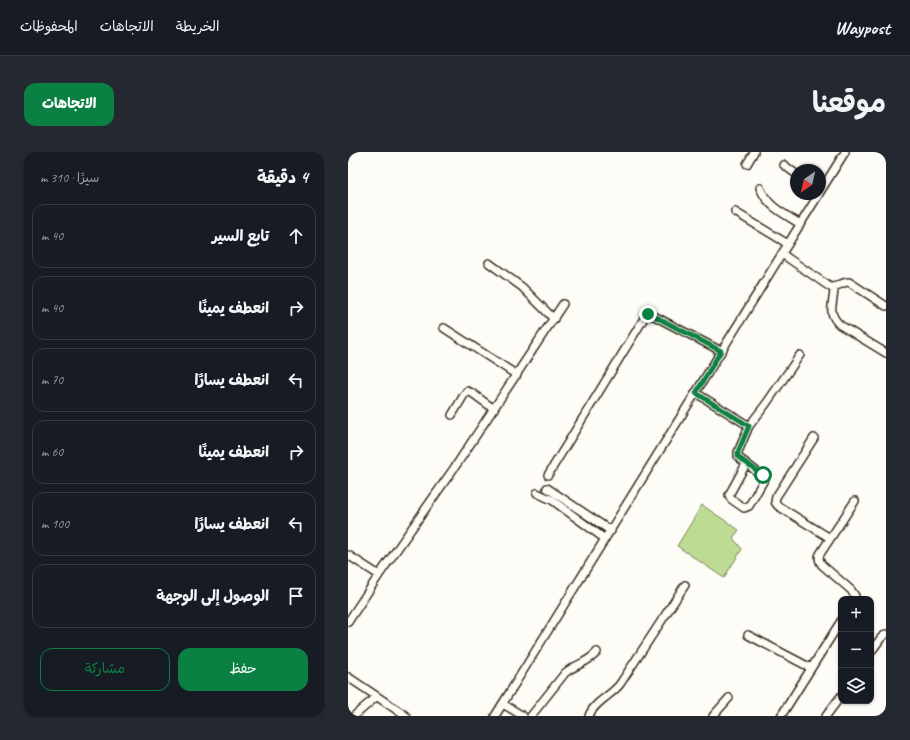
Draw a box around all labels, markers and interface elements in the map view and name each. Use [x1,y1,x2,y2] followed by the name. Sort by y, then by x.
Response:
[835,16,890,40] text: Waypost
[20,18,78,35] text: المحفوظات
[100,18,154,35] text: الاتجاهات
[176,18,219,35] text: الخريطة
[24,83,114,126] button: الاتجاهات
[812,85,886,120] text: موقعنا
[790,164,826,200] north arrow
[257,167,308,188] text: 4 دقيقة
[40,170,99,186] text: سيرًا · 310 m
[285,225,307,247] icon: ahead
[212,227,269,246] text: تابع السير
[41,228,63,244] text: 40 m
[285,297,307,319] icon: right
[198,299,269,318] text: انعطف يمينًا
[41,300,63,316] text: 40 m
[639,305,657,323] route end
[285,369,307,391] icon: left
[194,371,269,390] text: انعطف يسارًا
[41,372,63,388] text: 70 m
[285,441,307,463] icon: right
[198,443,269,462] text: انعطف يمينًا
[41,444,63,460] text: 60 m
[754,466,772,484] route start
[285,513,307,535] icon: left
[194,515,269,534] text: انعطف يسارًا
[41,516,69,532] text: 100 m
[285,585,307,607] icon: arrive
[156,587,269,606] text: الوصول إلى الوجهة
[838,596,874,704] map controls
[838,596,874,632] button: +
[838,632,874,668] button: −
[40,648,170,691] button: مشاركة
[178,648,308,691] button: حفظ
[838,668,874,704] button: layers

